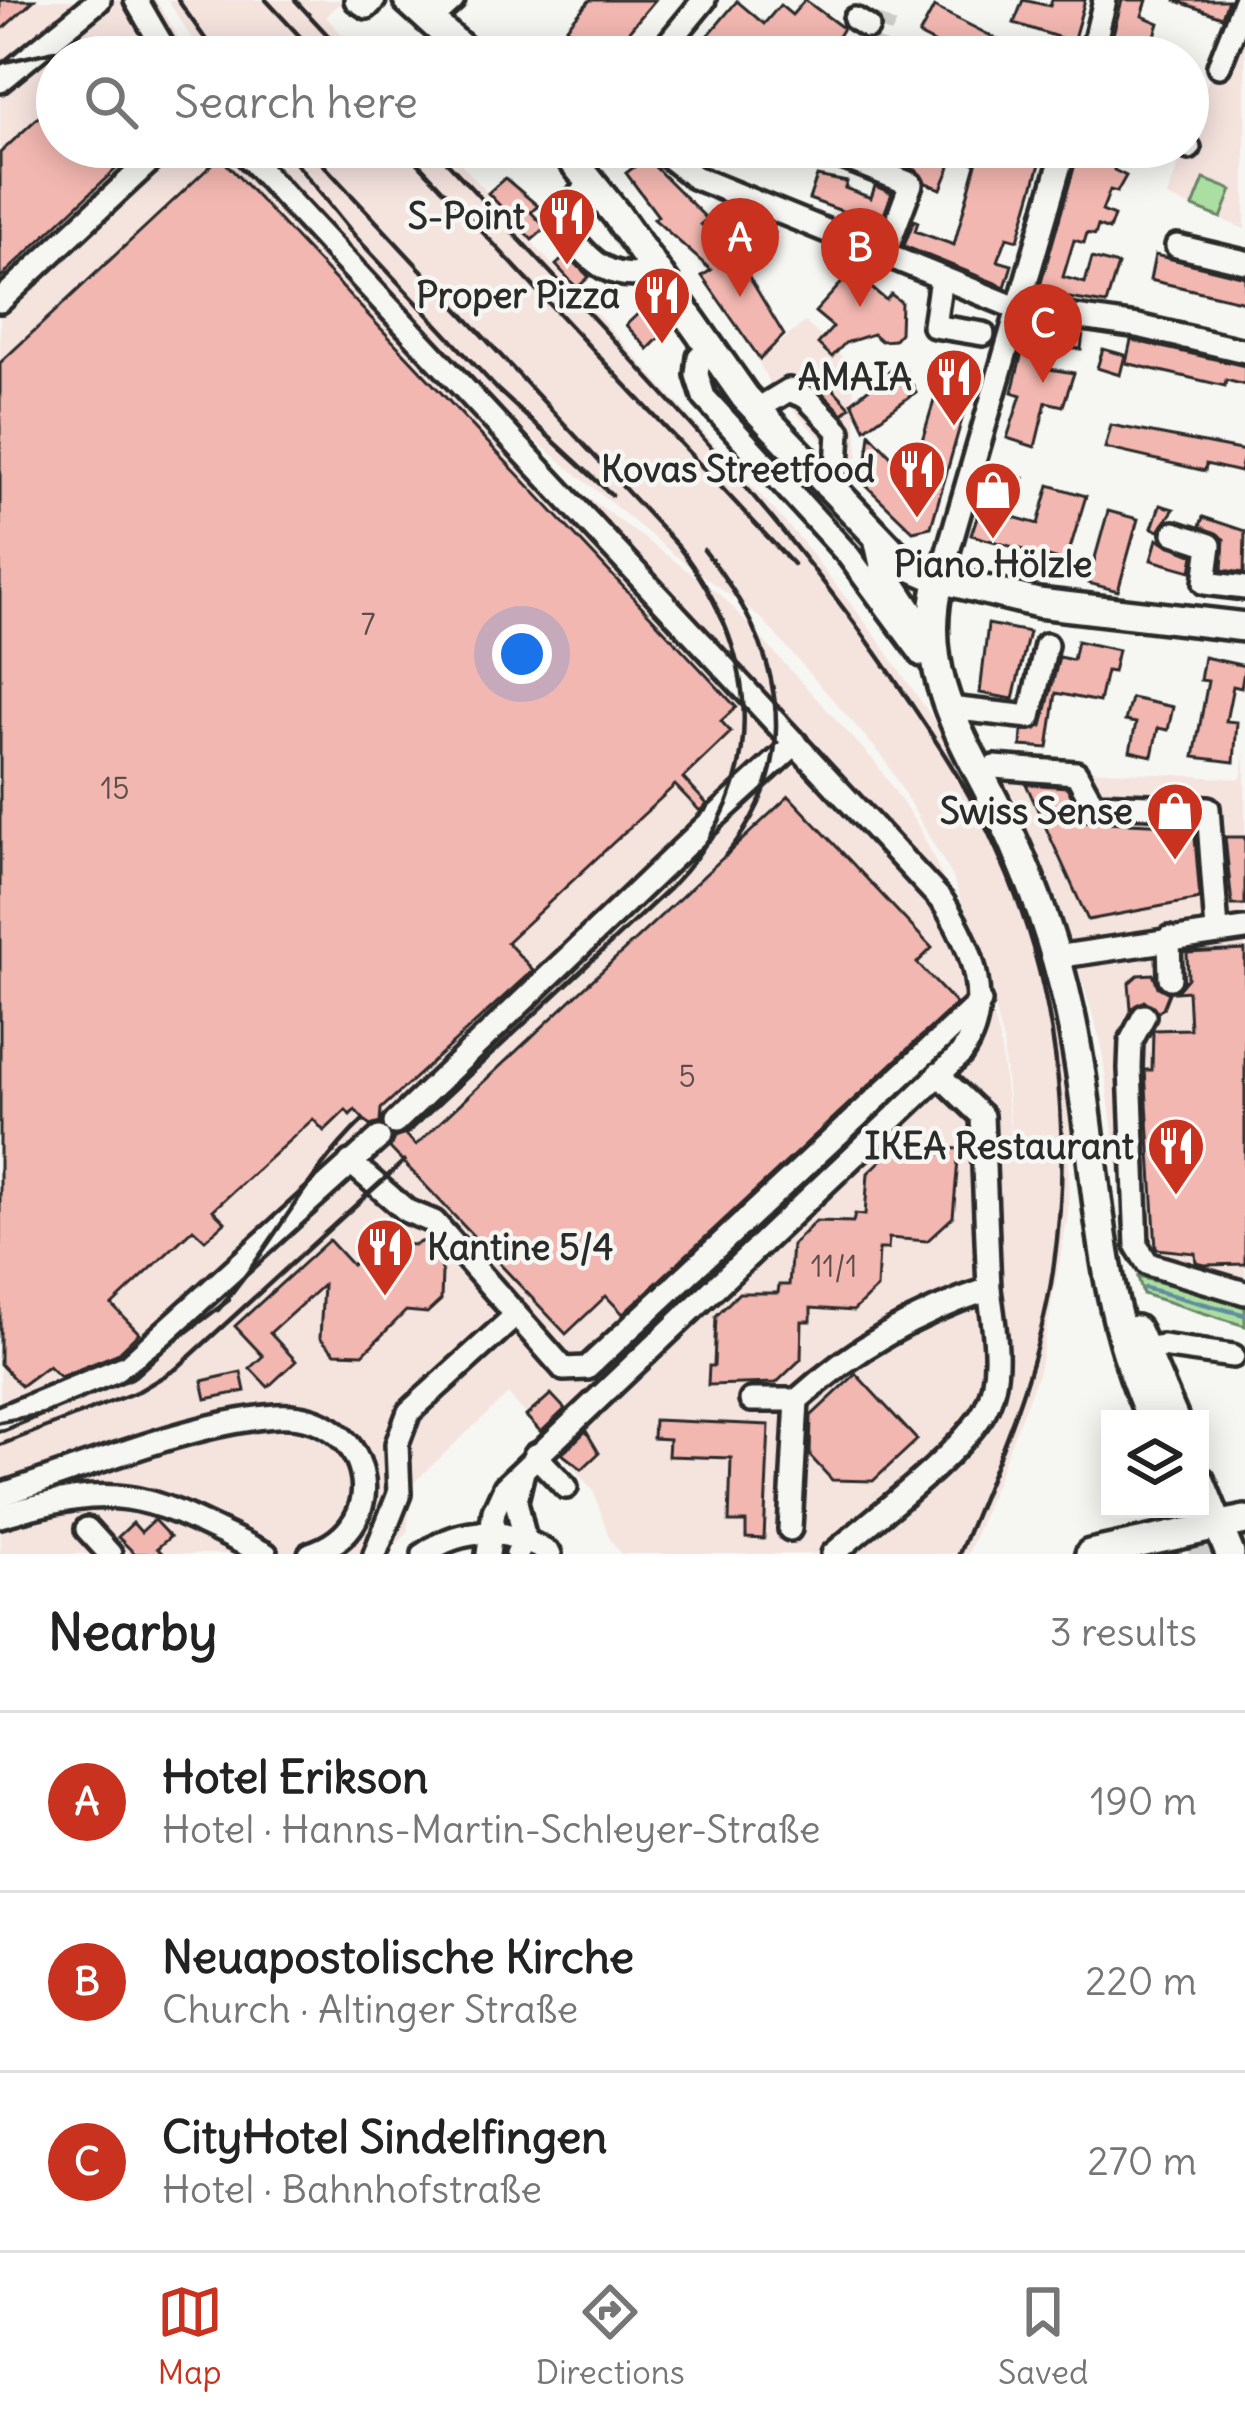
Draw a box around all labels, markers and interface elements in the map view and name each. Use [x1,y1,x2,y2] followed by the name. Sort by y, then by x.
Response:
[36,36,1209,168] search box
[78,69,144,135] icon: search
[174,74,418,130] text: Search here
[536,185,598,267] restaurant icon: S-Point
[408,194,525,239] place label: S-Point
[701,198,779,297] pin: A
[821,208,899,307] pin: B
[631,264,693,346] restaurant icon: Proper Pizza
[416,273,620,318] place label: Proper Pizza
[1004,284,1082,383] pin: C
[923,346,985,428] restaurant icon: AMAIA
[798,355,912,400] place label: AMAIA
[886,438,948,520] restaurant icon: Kovas Streetfood
[601,447,875,492] place label: Kovas Streetfood
[962,459,1024,541] shop icon: Piano Hölzle
[894,542,1092,587] place label: Piano Hölzle
[361,605,375,643] house number: 7
[492,624,552,684] your location
[100,769,130,807] house number: 15
[1144,780,1206,862] shop icon: Swiss Sense
[940,789,1133,834] place label: Swiss Sense
[678,1057,696,1095] house number: 5
[1145,1115,1207,1197] restaurant icon: IKEA Restaurant
[864,1124,1134,1169] place label: IKEA Restaurant
[354,1216,416,1298] restaurant icon: Kantine 5/4
[427,1225,614,1270] place label: Kantine 5/4
[811,1247,857,1285] house number: 11/1
[1101,1410,1209,1518] map controls
[1101,1410,1209,1518] button: layers
[48,1600,217,1664] text: Nearby
[1050,1608,1197,1657] text: 3 results
[162,1749,428,1805] text: Hotel Erikson
[74,1777,100,1826] text: A
[1090,1777,1197,1826] text: 190 m
[162,1805,820,1854] text: Hotel · Hanns-Martin-Schleyer-Straße
[162,1929,634,1985] text: Neuapostolische Kirche
[74,1957,100,2006] text: B
[1085,1957,1197,2006] text: 220 m
[162,1985,578,2034] text: Church · Altinger Straße
[162,2109,607,2165] text: CityHotel Sindelfingen
[74,2137,100,2186] text: C
[1087,2137,1197,2186] text: 270 m
[162,2165,542,2214] text: Hotel · Bahnhofstraße
[157,2279,223,2393] tab: Map
[536,2279,685,2393] tab: Directions
[998,2279,1088,2393] tab: Saved

